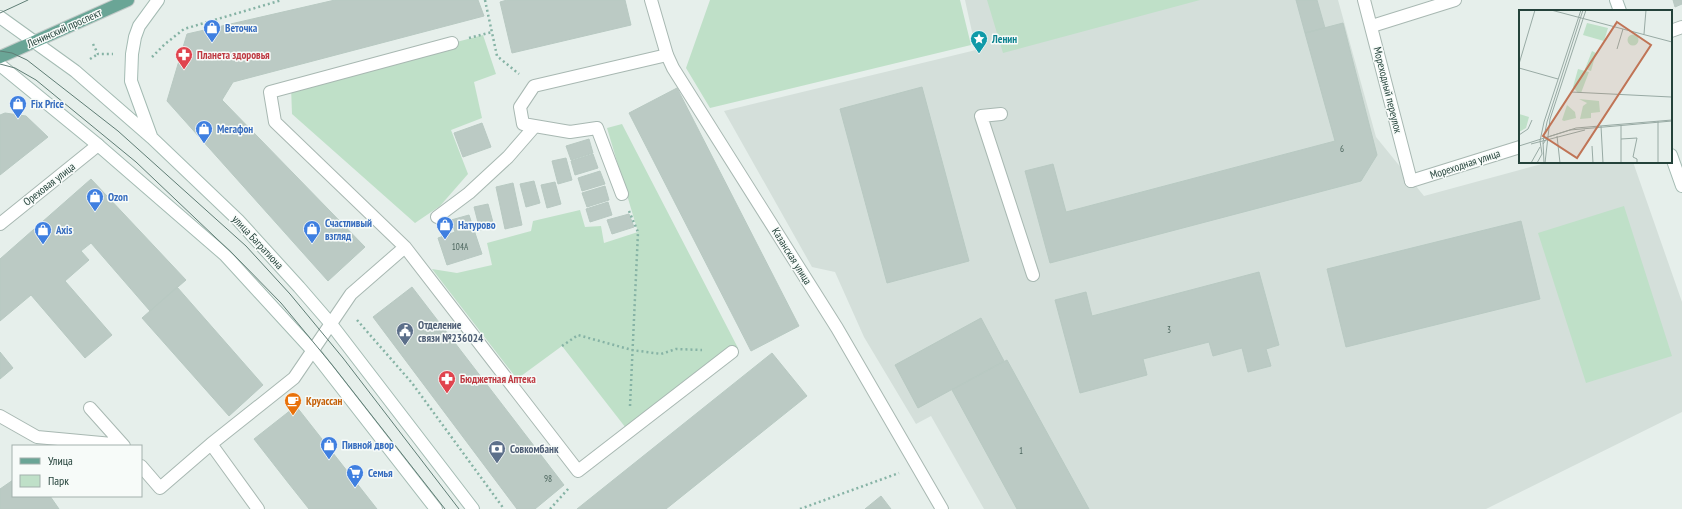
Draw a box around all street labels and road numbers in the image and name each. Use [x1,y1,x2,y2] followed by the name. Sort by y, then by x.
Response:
[24,5,104,51] street label: Ленинский проспект
[1370,45,1406,135] street label: Мореходный переулок
[1428,146,1502,182] street label: Мореходная улица
[20,159,78,209] street label: Ореховая улица
[229,212,287,272] street label: улица Багратиона
[769,225,815,287] street label: Казанская улица

